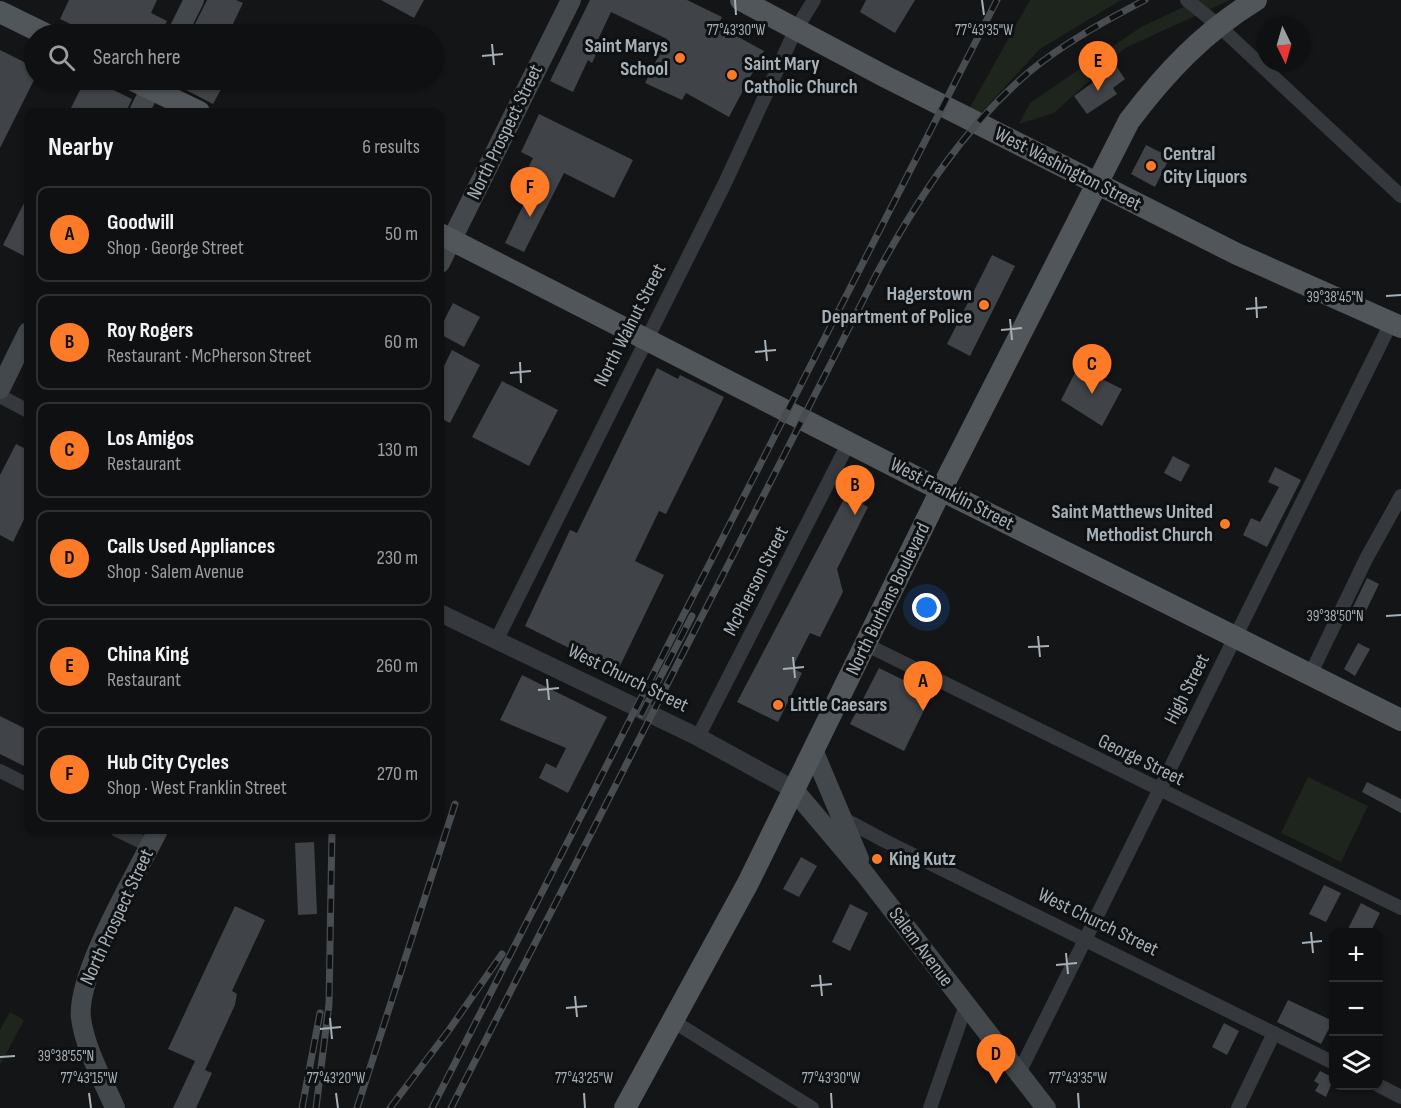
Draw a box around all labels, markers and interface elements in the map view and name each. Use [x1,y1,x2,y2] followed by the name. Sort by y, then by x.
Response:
[1257,18,1311,72] north arrow
[707,21,766,40] text: 77°43'30"W
[955,21,1013,40] text: 77°43'35"W
[24,24,444,90] search box
[585,34,668,81] place label: Saint Marys School
[45,41,78,74] icon: search
[1078,42,1118,91] pin: E
[93,44,180,71] text: Search here
[673,51,687,65] marker: Saint Marys School
[744,52,858,99] place label: Saint Mary Catholic Church
[462,61,548,203] street label: North Prospect Street
[725,68,739,82] marker: Saint Mary Catholic Church
[991,122,1145,216] street label: West Washington Street
[48,132,114,163] text: Nearby
[362,135,420,159] text: 6 results
[1163,142,1248,189] place label: Central City Liquors
[1144,159,1158,173] marker: Central City Liquors
[510,168,550,217] pin: F
[107,209,174,236] text: Goodwill
[65,222,74,246] text: A
[385,222,418,246] text: 50 m
[107,236,244,260] text: Shop · George Street
[589,260,671,390] street label: North Walnut Street
[822,282,972,329] place label: Hagerstown Department of Police
[1307,288,1363,307] text: 39°38'45"N
[977,298,991,312] marker: Hagerstown Department of Police
[107,317,193,344] text: Roy Rogers
[65,330,74,354] text: B
[384,330,418,354] text: 60 m
[107,344,311,368] text: Restaurant · McPherson Street
[1072,344,1112,394] pin: C
[107,425,194,452] text: Los Amigos
[64,438,75,462] text: C
[378,438,418,462] text: 130 m
[107,452,181,476] text: Restaurant
[886,452,1018,536] street label: West Franklin Street
[836,466,874,515] pin: B
[1052,500,1213,547] place label: Saint Matthews United Methodist Church
[1218,517,1232,531] marker: Saint Matthews United Methodist Church
[841,519,935,679] street label: North Burhans Boulevard
[718,522,794,640] street label: McPherson Street
[107,533,275,560] text: Calls Used Appliances
[64,546,75,570] text: D
[376,546,418,570] text: 230 m
[107,560,244,584] text: Shop · Salem Avenue
[912,593,941,622] your location
[1306,607,1364,626] text: 39°38'50"N
[564,638,692,718] street label: West Church Street
[107,641,189,668] text: China King
[1159,650,1215,728] street label: High Street
[65,654,74,678] text: E
[376,654,418,678] text: 260 m
[904,662,942,711] pin: A
[107,668,181,692] text: Restaurant
[790,693,888,717] place label: Little Caesars
[771,698,785,712] marker: Little Caesars
[1094,729,1188,791] street label: George Street
[107,749,229,776] text: Hub City Cycles
[65,762,74,786] text: F
[377,762,418,786] text: 270 m
[107,776,287,800] text: Shop · West Franklin Street
[75,845,159,989] street label: North Prospect Street
[889,847,956,871] place label: King Kutz
[870,852,884,866] marker: King Kutz
[1034,882,1162,962] street label: West Church Street
[883,903,959,991] street label: Salem Avenue
[1329,928,1383,1090] map controls
[1329,928,1383,982] button: +
[1329,982,1383,1036] button: −
[976,1034,1016,1084] pin: D
[1329,1036,1383,1090] button: layers
[38,1047,94,1066] text: 39°38'55"N
[61,1069,118,1088] text: 77°43'15"W
[307,1069,366,1088] text: 77°43'20"W
[555,1069,613,1088] text: 77°43'25"W
[802,1069,861,1088] text: 77°43'30"W
[1049,1069,1107,1088] text: 77°43'35"W

